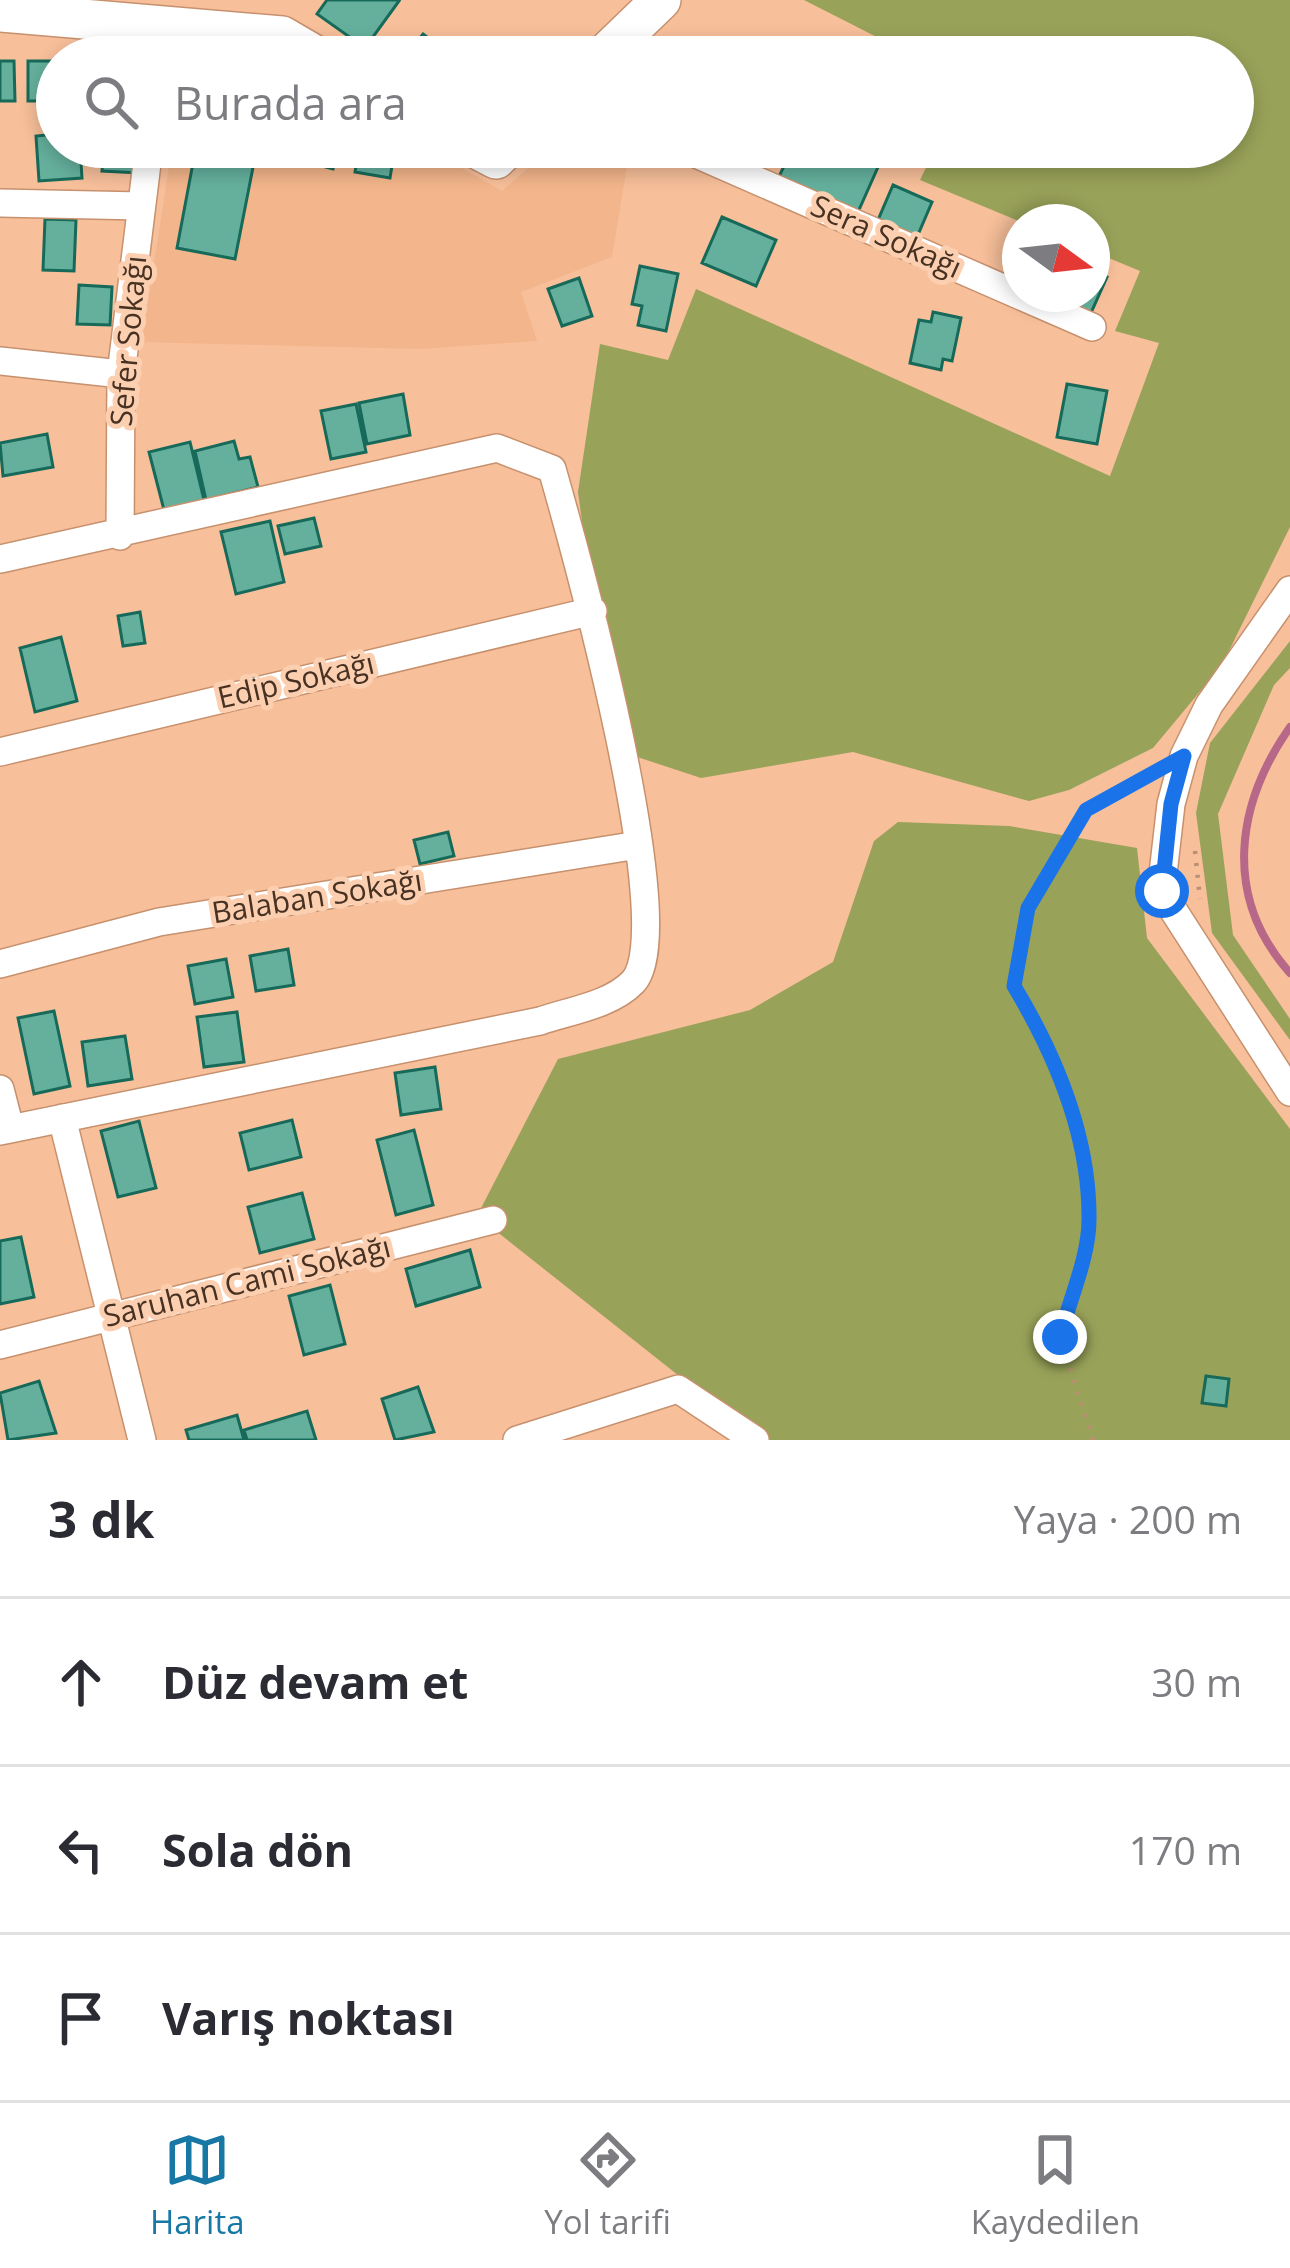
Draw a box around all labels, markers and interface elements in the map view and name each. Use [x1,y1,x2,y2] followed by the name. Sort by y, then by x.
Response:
[36,36,1254,168] search box
[78,69,144,135] icon: search
[174,72,407,133] text: Burada ara
[805,184,968,287] street label: Sera Sokağı
[1002,204,1110,312] north arrow
[100,254,155,428] street label: Sefer Sokağı
[213,642,378,717] street label: Edip Sokağı
[209,859,425,932] street label: Balaban Sokağı
[1135,864,1189,918] route start
[99,1225,394,1336] street label: Saruhan Cami Sokağı
[1033,1310,1087,1364] route end
[48,1483,154,1553] text: 3 dk
[1014,1492,1242,1545] text: Yaya · 200 m
[48,1649,114,1715] icon: ahead
[162,1651,468,1712] text: Düz devam et
[1151,1655,1242,1708] text: 30 m
[48,1817,114,1883] icon: left
[162,1819,353,1880] text: Sola dön
[1129,1823,1242,1876] text: 170 m
[48,1985,114,2051] icon: arrive
[162,1987,455,2048] text: Varış noktası
[150,2127,244,2244] tab: Harita
[544,2127,671,2244] tab: Yol tarifi
[971,2127,1140,2244] tab: Kaydedilen

